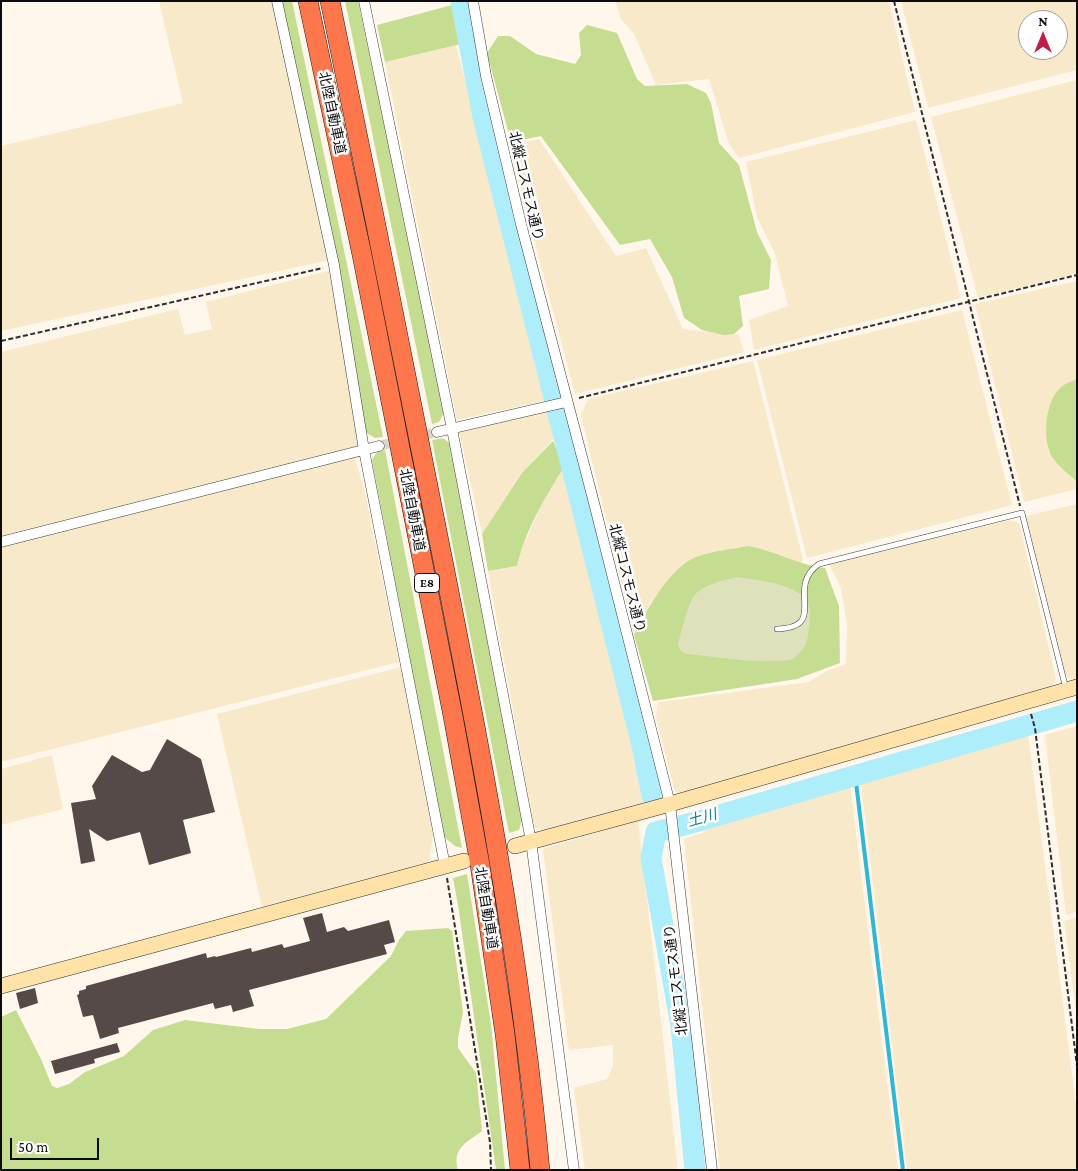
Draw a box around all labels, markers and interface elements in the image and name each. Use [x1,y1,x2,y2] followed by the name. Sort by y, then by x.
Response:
[1018,10,1068,60] north arrow
[1038,13,1048,29] text: N
[315,70,349,156] street label: 北陸自動車道
[505,130,547,242] street label: 北縦コスモス通り
[396,467,428,553] street label: 北陸自動車道
[605,522,649,634] street label: 北縦コスモス通り
[414,574,440,592] road number: E8
[685,805,719,831] water label: 土川
[471,865,501,951] street label: 北陸自動車道
[661,923,691,1037] street label: 北縦コスモス通り
[12,1128,101,1160] scale bar
[18,1139,48,1155] text: 50 m

